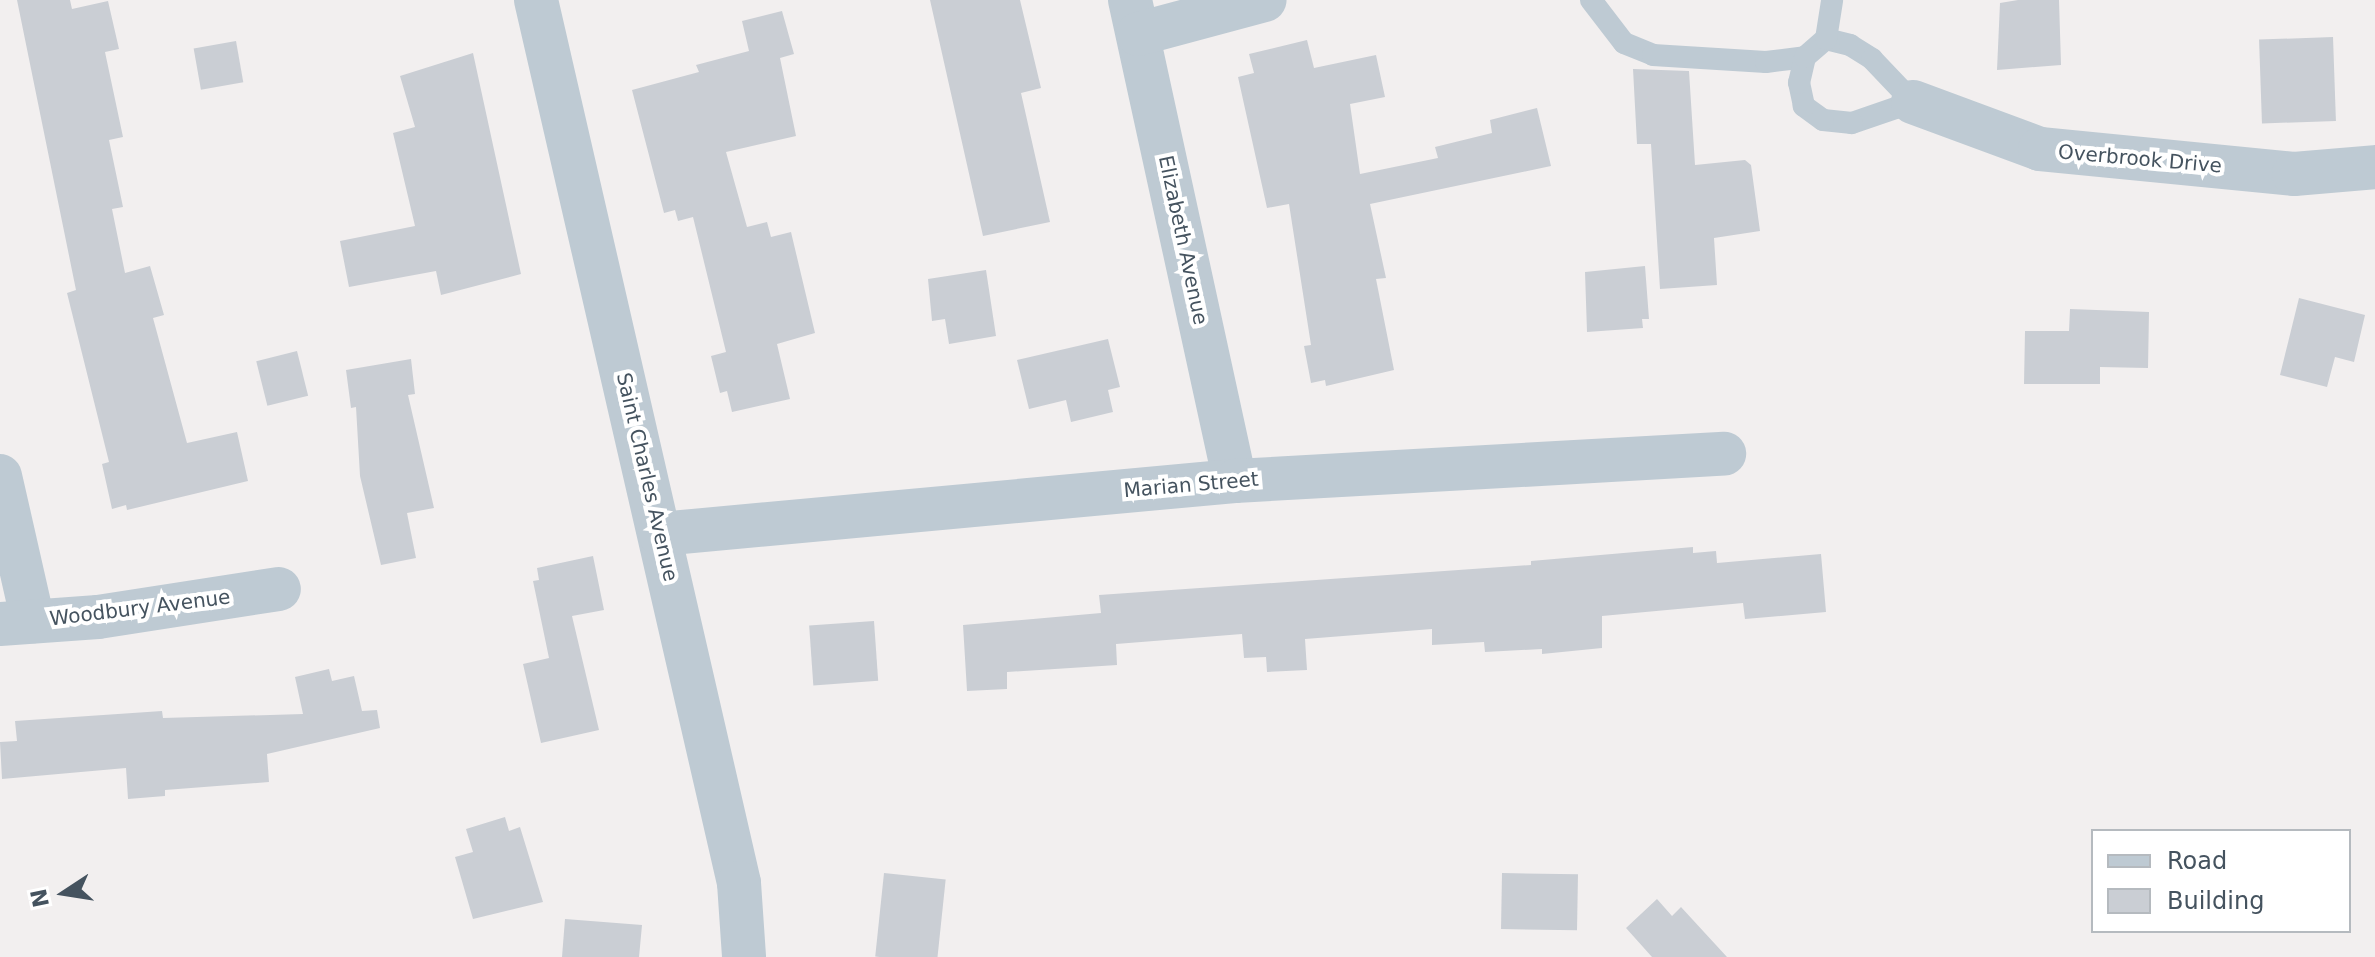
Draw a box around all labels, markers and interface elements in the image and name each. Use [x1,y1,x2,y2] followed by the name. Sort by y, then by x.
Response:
[2057,140,2223,178] street label: Overbrook Drive
[1153,153,1213,327] street label: Elizabeth Avenue
[611,370,683,584] street label: Saint Charles Avenue
[1123,467,1259,503] street label: Marian Street
[48,585,232,631] street label: Woodbury Avenue
[2091,829,2351,933] legend
[2167,847,2227,875] text: Road
[24,853,104,933] north arrow
[26,886,54,910] text: N
[2167,887,2264,915] text: Building

